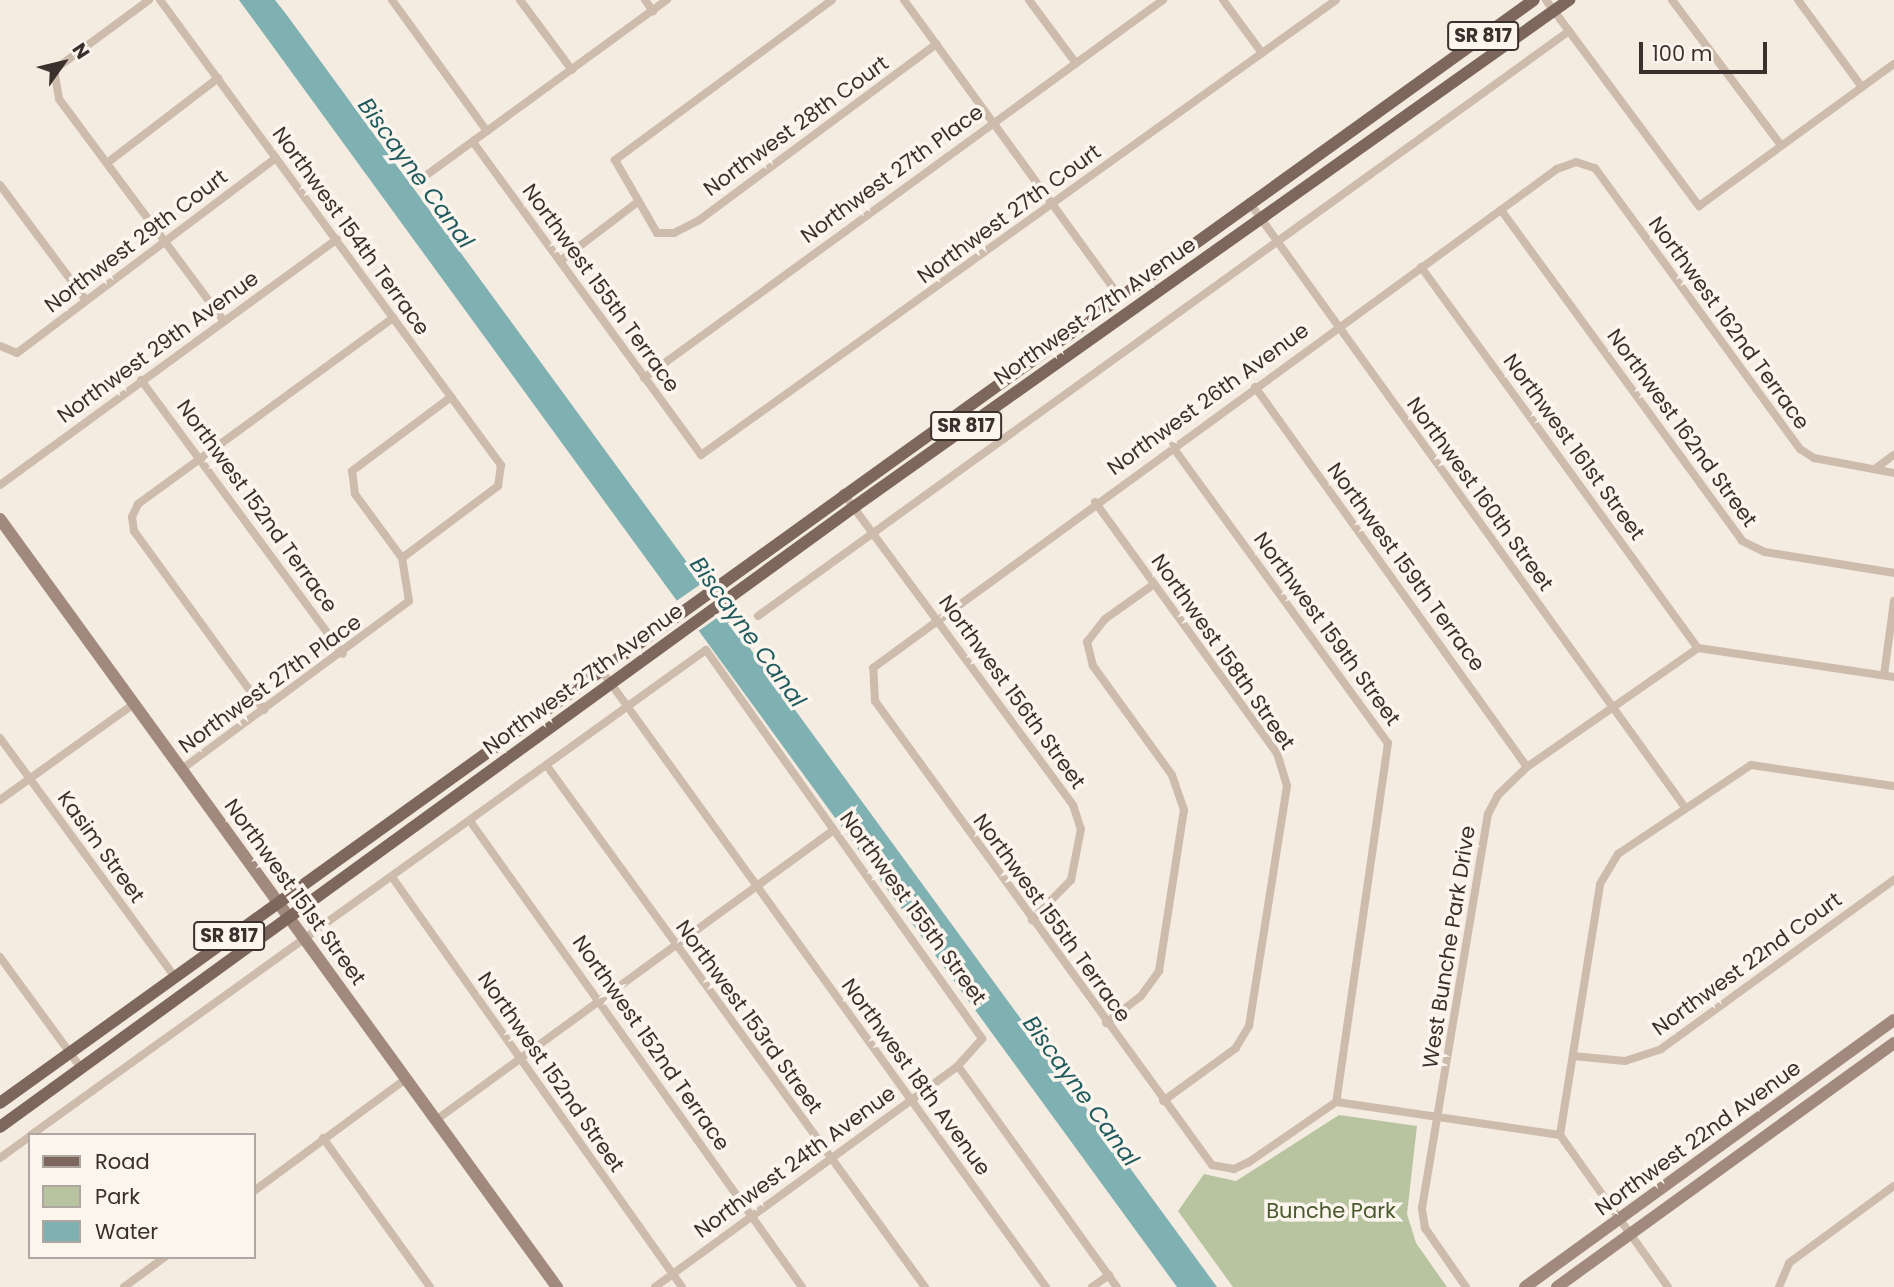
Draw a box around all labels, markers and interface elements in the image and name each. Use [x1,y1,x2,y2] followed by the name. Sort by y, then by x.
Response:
[1446,20,1520,52] road number: SR 817
[28,28,98,98] north arrow
[1642,28,1770,72] scale bar
[66,37,96,64] text: N
[1652,39,1712,68] text: 100 m
[699,51,893,201] street label: Northwest 28th Court
[352,92,480,254] water label: Biscayne Canal
[796,99,988,249] street label: Northwest 27th Place
[267,122,435,340] street label: Northwest 154th Terrace
[912,139,1106,289] street label: Northwest 27th Court
[40,164,232,318] street label: Northwest 29th Court
[517,179,685,397] street label: Northwest 155th Terrace
[1643,212,1815,434] street label: Northwest 162nd Terrace
[989,232,1201,390] street label: Northwest 27th Avenue
[53,266,263,428] street label: Northwest 29th Avenue
[1102,318,1314,480] street label: Northwest 26th Avenue
[1602,324,1762,532] street label: Northwest 162nd Street
[1498,349,1650,545] street label: Northwest 161st Street
[1401,392,1559,596] street label: Northwest 160th Street
[171,395,343,617] street label: Northwest 152nd Terrace
[929,410,1003,442] road number: SR 817
[1322,458,1490,676] street label: Northwest 159th Terrace
[1248,527,1406,731] street label: Northwest 159th Street
[1146,549,1300,755] street label: Northwest 158th Street
[684,551,812,713] water label: Biscayne Canal
[933,590,1091,794] street label: Northwest 156th Street
[478,598,688,760] street label: Northwest 27th Avenue
[174,609,366,759] street label: Northwest 27th Place
[52,786,150,908] street label: Kasim Street
[219,794,371,990] street label: Northwest 151st Street
[834,806,992,1010] street label: Northwest 155th Street
[968,809,1136,1027] street label: Northwest 155th Terrace
[1417,824,1481,1070] street label: West Bunche Park Drive
[1648,887,1846,1041] street label: Northwest 22nd Court
[670,915,828,1119] street label: Northwest 153rd Street
[192,920,266,952] road number: SR 817
[567,931,735,1155] street label: Northwest 152nd Terrace
[472,967,630,1177] street label: Northwest 152nd Street
[836,974,996,1180] street label: Northwest 18th Avenue
[1017,1010,1145,1172] water label: Biscayne Canal
[1590,1055,1806,1221] street label: Northwest 22nd Avenue
[690,1081,900,1243] street label: Northwest 24th Avenue
[28,1133,256,1259] legend
[95,1147,150,1176] text: Road
[95,1182,140,1211] text: Park
[1266,1198,1396,1224] park label: Bunche Park
[95,1217,158,1246] text: Water

